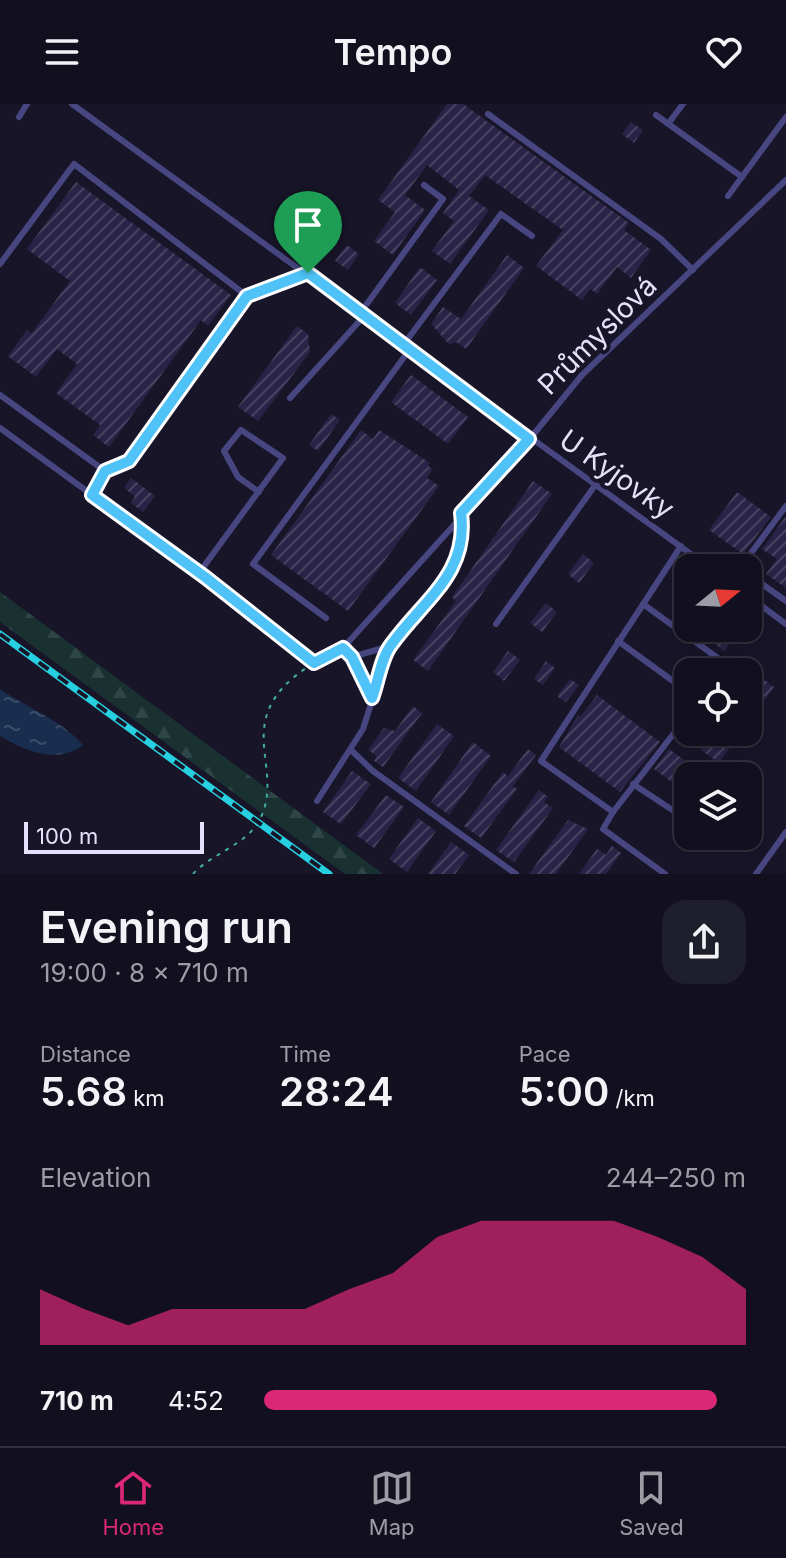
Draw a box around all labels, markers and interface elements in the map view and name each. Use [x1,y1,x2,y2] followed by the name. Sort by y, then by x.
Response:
[40,30,84,74] icon: menu
[333,30,453,74] text: Tempo
[702,30,746,74] icon: heart
[274,191,342,273] pin
[286,203,330,247] icon: arrive
[531,269,663,401] street label: Průmyslová
[553,422,681,526] street label: U Kyjovky
[674,554,762,642] north arrow
[674,554,762,850] map controls
[674,658,762,746] button: locate
[674,762,762,850] button: layers
[24,818,204,854] scale bar
[36,823,98,849] text: 100 m
[40,900,293,954] text: Evening run
[662,900,746,984] button: share
[40,957,249,988] text: 19:00 · 8 × 710 m
[40,1041,131,1067] text: Distance
[279,1041,331,1067] text: Time
[519,1041,570,1067] text: Pace
[40,1067,127,1116] text: 5.68
[279,1067,394,1116] text: 28:24
[519,1067,609,1116] text: 5:00
[127,1085,165,1111] text: km
[609,1085,655,1111] text: /km
[40,1162,151,1193] text: Elevation
[606,1162,746,1193] text: 244–250 m
[40,1385,114,1416] text: 710 m
[168,1385,224,1416] text: 4:52
[102,1466,164,1540] tab: Home
[369,1466,414,1540] tab: Map
[619,1466,684,1540] tab: Saved

